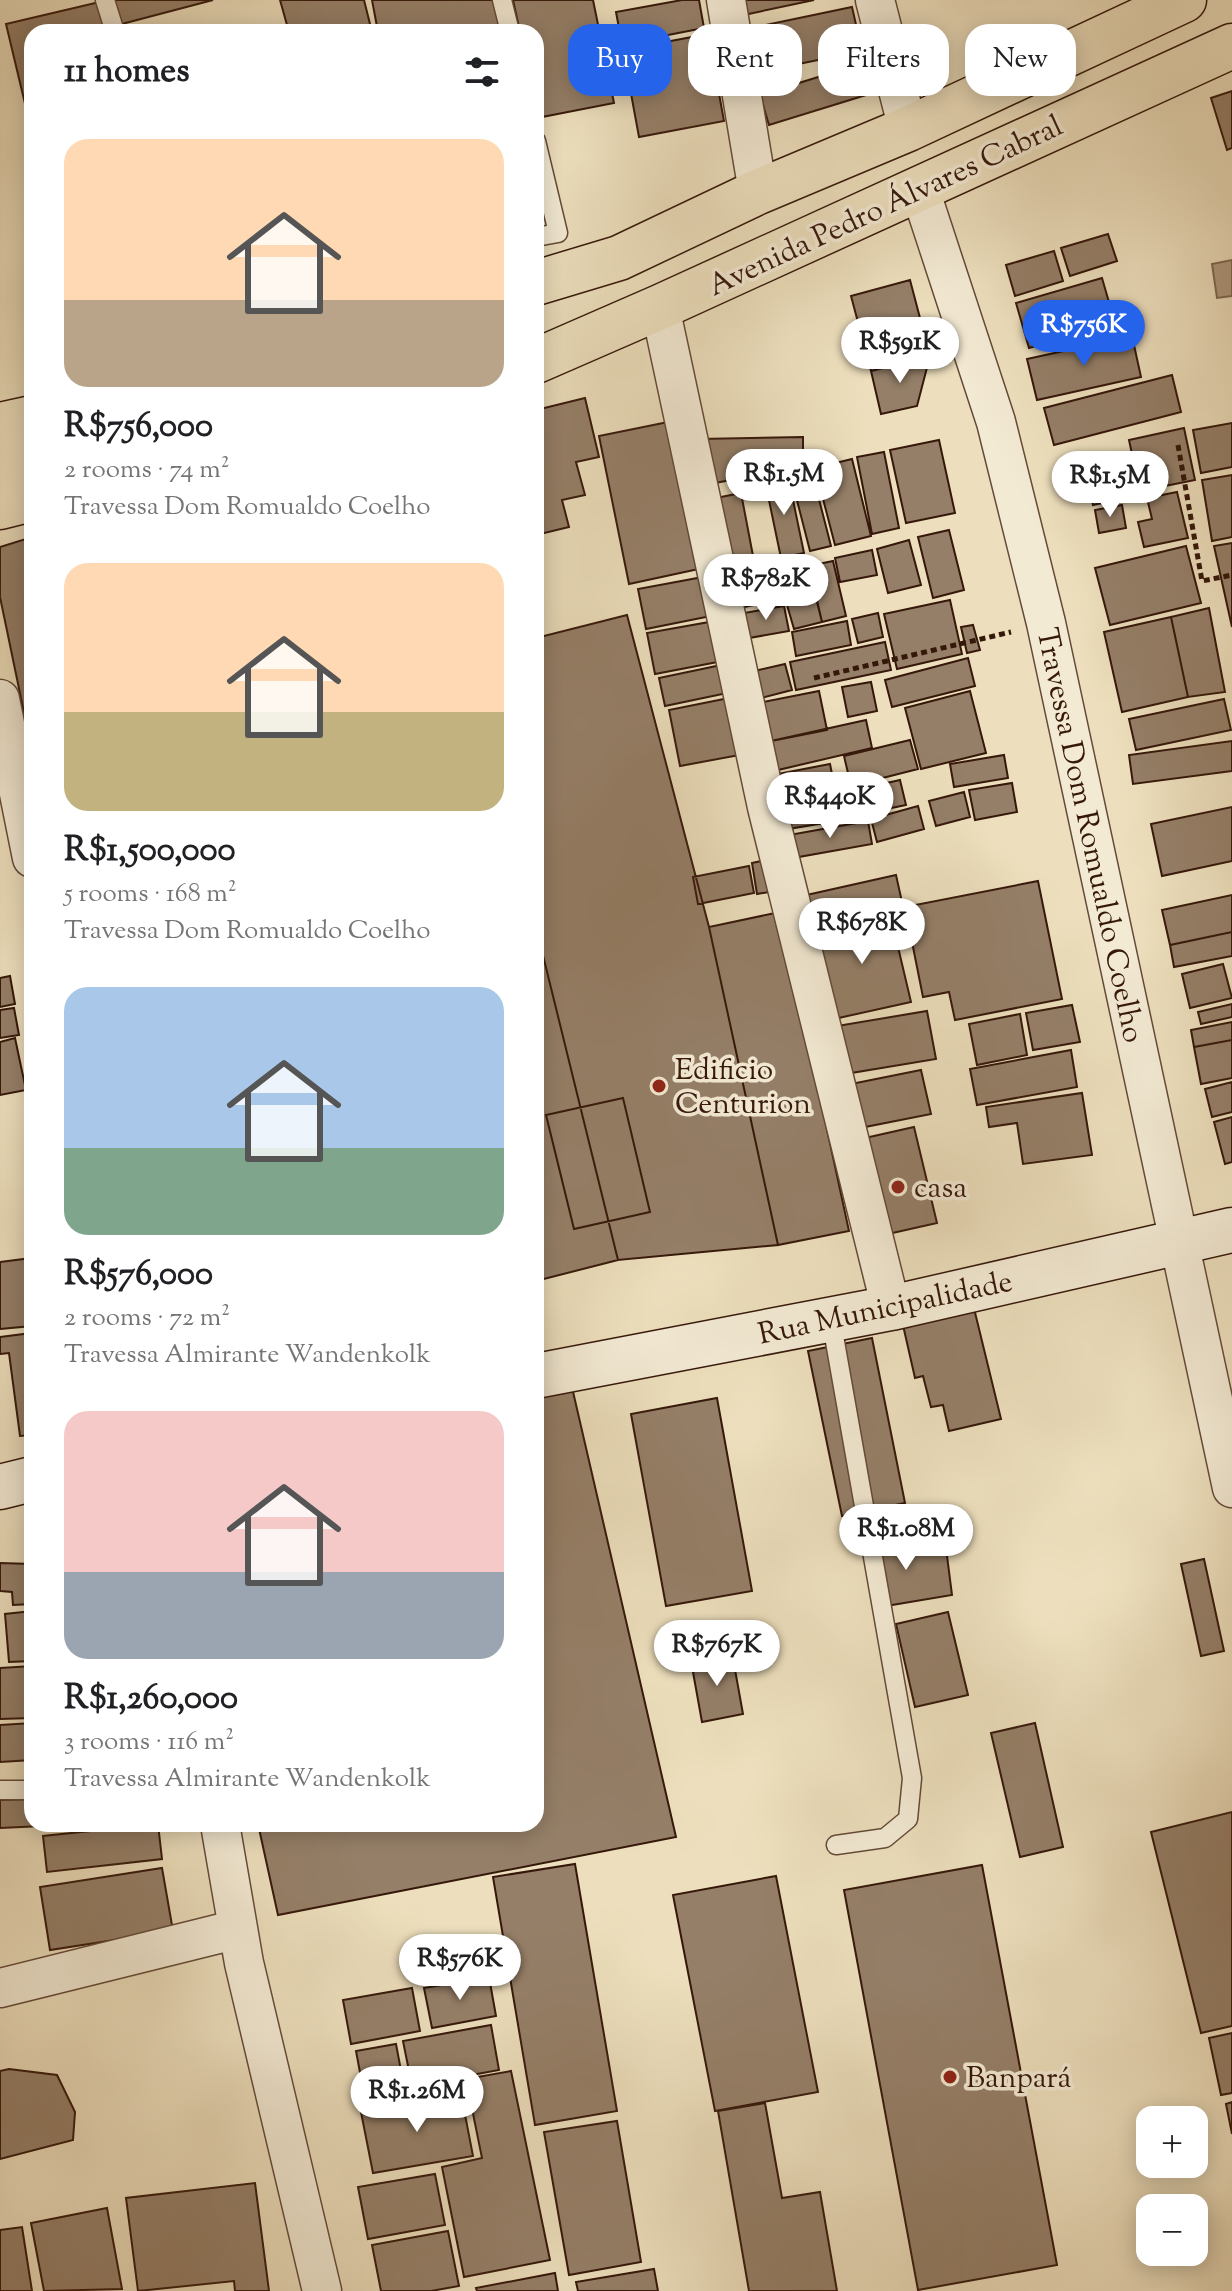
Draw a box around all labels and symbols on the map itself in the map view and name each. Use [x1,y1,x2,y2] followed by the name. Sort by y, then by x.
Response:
[702,106,1071,309] street label: Avenida Pedro Álvares Cabral
[1019,300,1149,368] pin: R$756K
[835,317,965,385] pin: R$591K
[719,449,849,517] pin: R$1.5M
[1045,451,1175,519] pin: R$1.5M
[701,554,831,622] pin: R$782K
[1024,624,1154,1047] street label: Travessa Dom Romualdo Coelho
[765,772,895,840] pin: R$440K
[797,898,927,966] pin: R$678K
[675,1050,811,1127] place label: Edificio Centurion
[650,1077,668,1095] marker: Edificio Centurion
[914,1168,967,1211] place label: casa
[889,1178,907,1196] marker: casa
[754,1262,1017,1357] street label: Rua Municipalidade
[832,1504,980,1572] pin: R$1.08M
[652,1620,782,1688] pin: R$767K
[395,1934,525,2002] pin: R$576K
[966,2058,1071,2101] place label: Banpará
[343,2066,491,2134] pin: R$1.26M
[941,2068,959,2086] marker: Banpará

